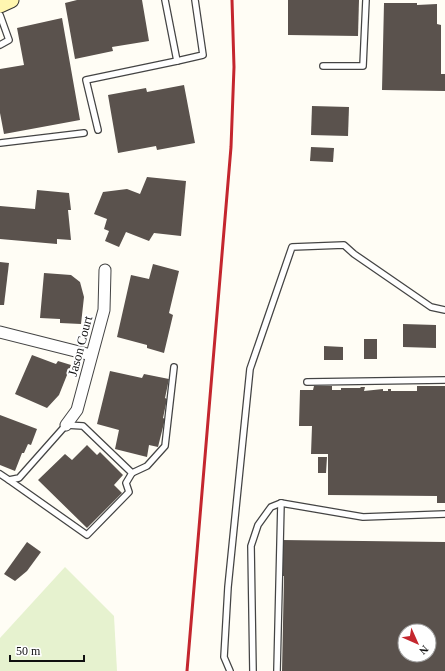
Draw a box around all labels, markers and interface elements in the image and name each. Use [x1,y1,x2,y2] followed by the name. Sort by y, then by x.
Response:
[65,314,95,378] street label: Jason Court
[397,623,437,663] north arrow
[10,637,84,663] scale bar
[417,643,431,657] text: N
[16,644,41,658] text: 50 m

